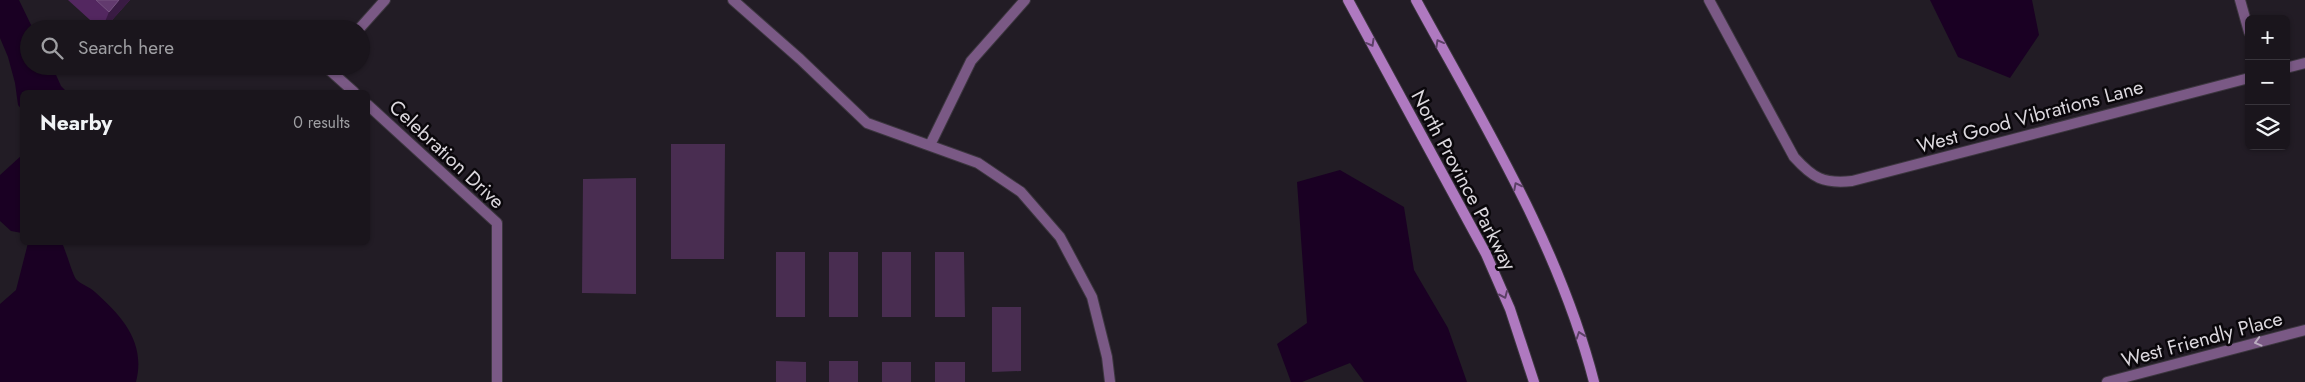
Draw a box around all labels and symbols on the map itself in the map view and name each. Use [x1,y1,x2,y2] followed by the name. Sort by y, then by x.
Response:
[1365,37,1375,46] one-way arrow
[1436,39,1446,48] one-way arrow
[1914,72,2147,161] street label: West Good Vibrations Lane
[1404,85,1524,276] street label: North Province Parkway
[382,93,511,216] street label: Celebration Drive
[1513,182,1523,191] one-way arrow
[1497,290,1508,299] one-way arrow
[2118,304,2286,375] street label: West Friendly Place
[1576,332,1586,340] one-way arrow
[2253,336,2262,347] one-way arrow

